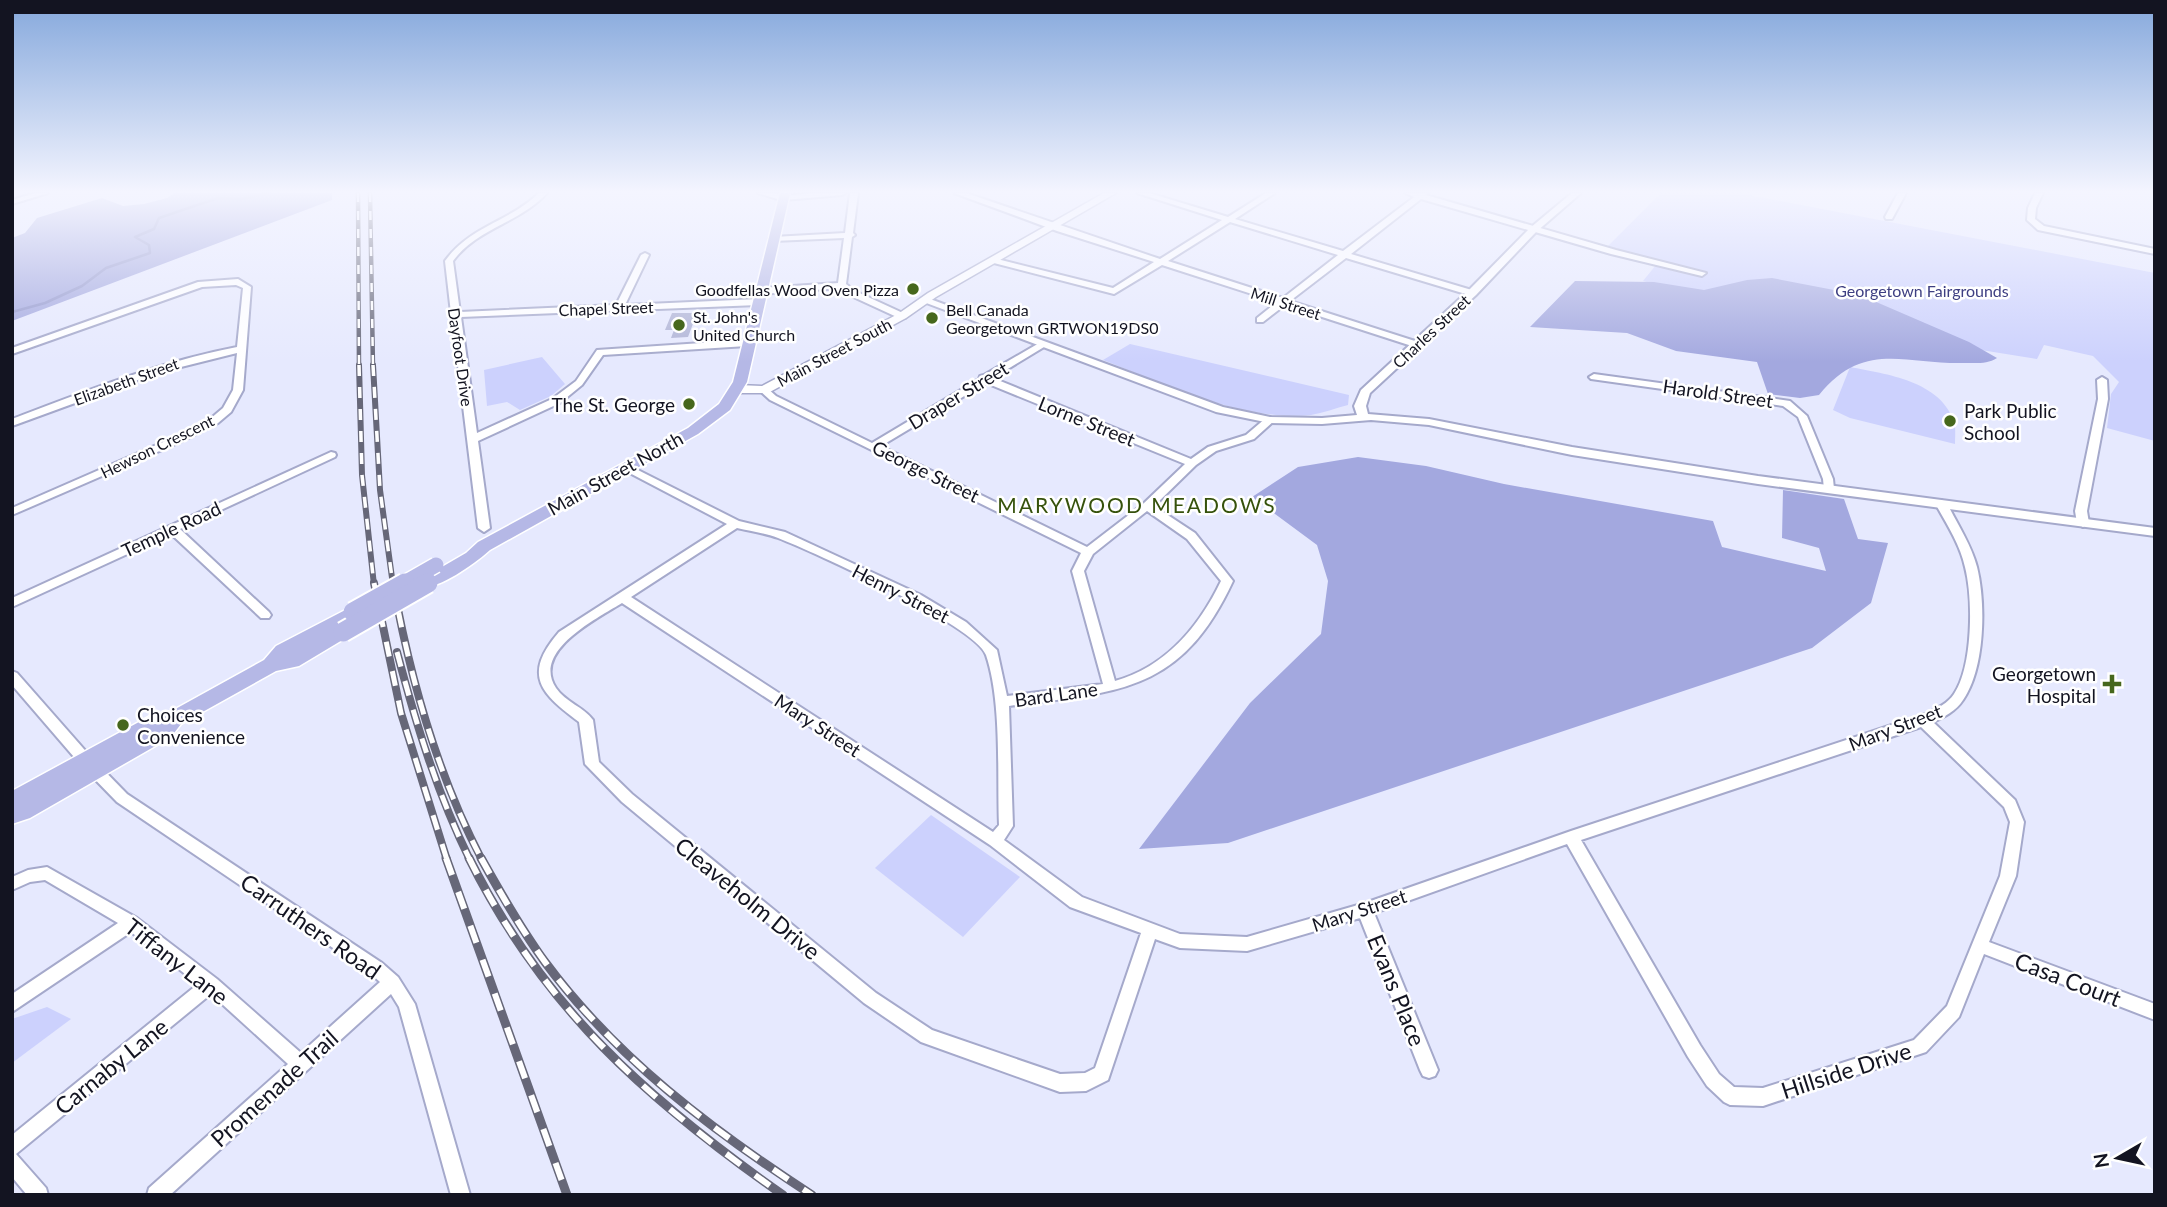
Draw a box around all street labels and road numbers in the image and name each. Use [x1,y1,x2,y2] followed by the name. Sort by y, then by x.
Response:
[1249,283,1324,323] street label: Mill Street
[1388,290,1474,372] street label: Charles Street
[558,297,654,319] street label: Chapel Street
[445,307,477,407] street label: Dayfoot Drive
[773,314,895,390] street label: Main Street South
[71,353,181,409] street label: Elizabeth Street
[904,356,1012,434] street label: Draper Street
[1661,374,1775,412] street label: Harold Street
[1035,391,1139,451] street label: Lorne Street
[97,410,217,482] street label: Hewson Crescent
[543,426,687,520] street label: Main Street North
[869,435,983,507] street label: George Street
[118,496,224,562] street label: Temple Road
[849,559,954,627] street label: Henry Street
[1013,677,1099,711] street label: Bard Lane
[771,689,865,761] street label: Mary Street
[1845,699,1945,755] street label: Mary Street
[670,831,826,965] street label: Cleaveholm Drive
[235,867,387,985] street label: Carruthers Road
[1309,884,1409,936] street label: Mary Street
[120,912,234,1010] street label: Tiffany Lane
[1362,930,1432,1050] street label: Evans Place
[2011,946,2126,1012] street label: Casa Court
[49,1012,173,1120] street label: Carnaby Lane
[205,1023,343,1153] street label: Promenade Trail
[1777,1036,1915,1104] street label: Hillside Drive

